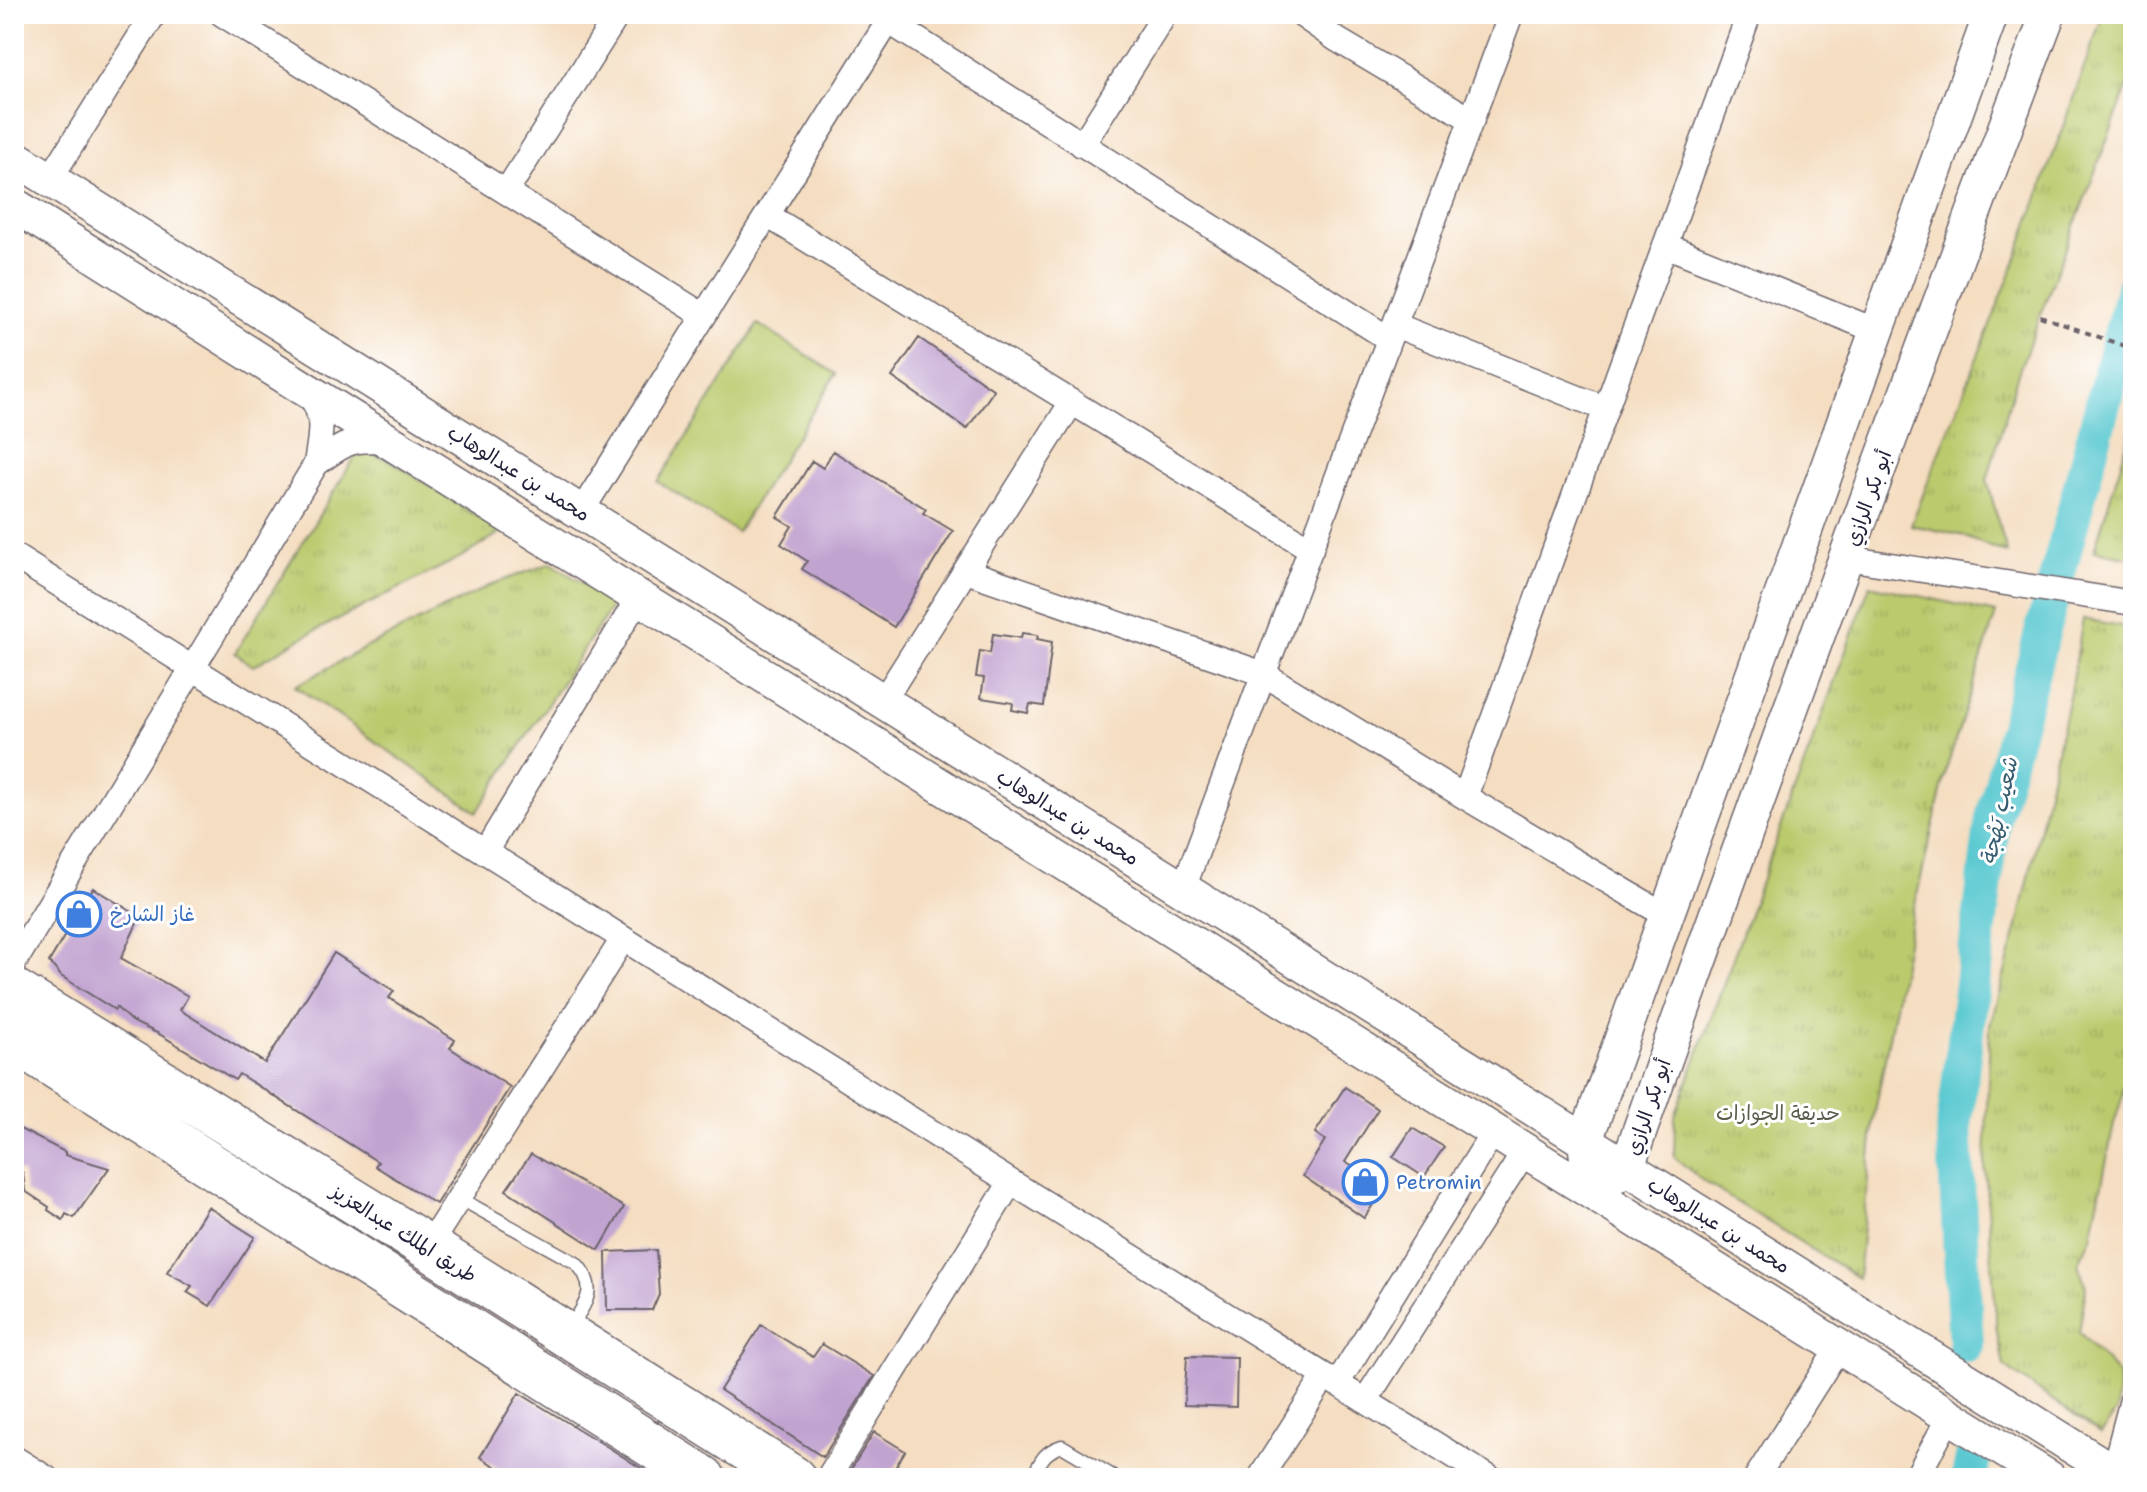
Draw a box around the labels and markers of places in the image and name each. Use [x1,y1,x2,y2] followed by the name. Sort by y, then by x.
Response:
[55,890,103,938] shop icon: غاز الشارخ
[110,901,195,928] place label: غاز الشارخ
[1341,1158,1389,1206] shop icon: Petromin
[1396,1169,1482,1195] place label: Petromin

